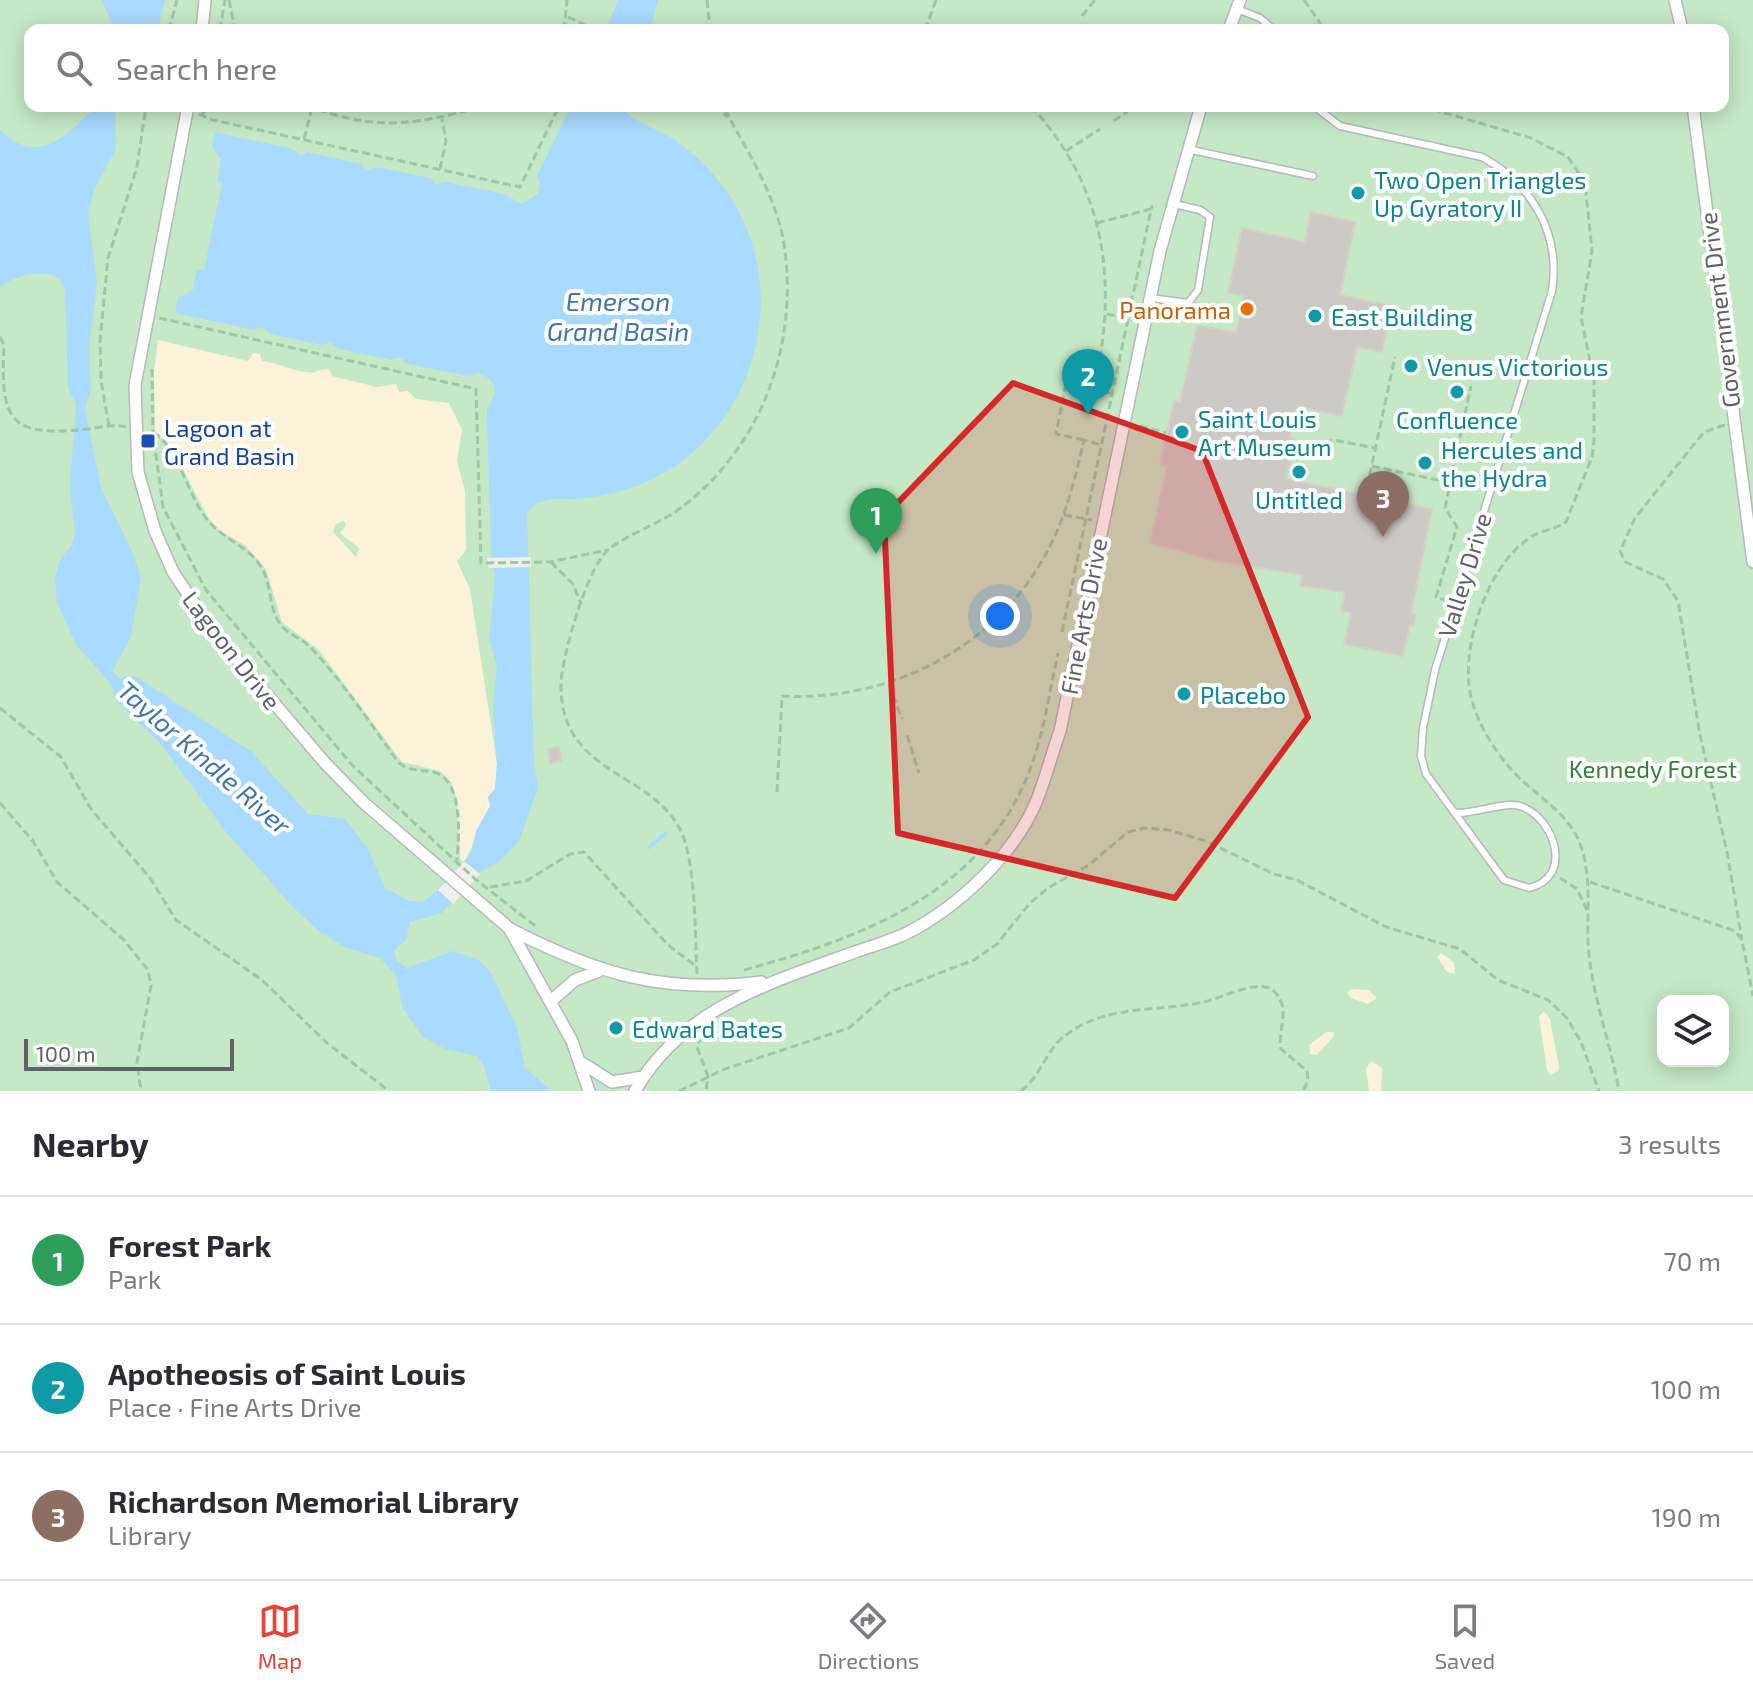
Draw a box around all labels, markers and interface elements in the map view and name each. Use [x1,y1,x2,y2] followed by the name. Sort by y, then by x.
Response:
[24,24,1729,112] search box
[52,46,96,90] icon: search
[116,50,277,86] text: Search here
[1374,165,1587,222] place label: Two Open Triangles Up Gyratory II
[1349,184,1367,202] marker: Two Open Triangles Up Gyratory II
[1693,211,1745,409] street label: Government Drive
[547,285,689,346] water label: Emerson Grand Basin
[1119,295,1231,324] place label: Panorama
[1238,300,1256,318] marker: Panorama
[1331,302,1473,331] place label: East Building
[1306,307,1324,325] marker: East Building
[1062,349,1114,415] pin: 2
[1427,352,1608,381] place label: Venus Victorious
[1402,357,1420,375] marker: Venus Victorious
[1448,383,1466,401] marker: Confluence
[1198,404,1332,461] place label: Saint Louis Art Museum
[1396,405,1518,434] place label: Confluence
[164,413,295,470] place label: Lagoon at Grand Basin
[1173,423,1191,441] marker: Saint Louis Art Museum
[139,432,157,450] marker: Lagoon at Grand Basin
[1441,435,1583,492] place label: Hercules and the Hydra
[1416,454,1434,472] marker: Hercules and the Hydra
[1290,463,1308,481] marker: Untitled
[1357,471,1409,537] pin: 3
[1255,485,1343,514] place label: Untitled
[850,488,902,554] pin: 1
[1431,509,1497,641] street label: Valley Drive
[1054,535,1112,697] street label: Fine Arts Drive
[177,585,287,715] street label: Lagoon Drive
[980,596,1020,636] your location
[112,674,298,842] water label: Taylor Kindle River
[1200,680,1286,709] place label: Placebo
[1175,685,1193,703] marker: Placebo
[1569,754,1737,783] park label: Kennedy Forest
[1657,995,1729,1067] map controls
[1657,995,1729,1067] button: layers
[632,1014,783,1043] place label: Edward Bates
[607,1019,625,1037] marker: Edward Bates
[24,1035,234,1071] scale bar
[36,1040,95,1066] text: 100 m
[32,1123,149,1164] text: Nearby
[1618,1128,1721,1159] text: 3 results
[108,1227,271,1263] text: Forest Park
[52,1245,64,1276] text: 1
[1663,1245,1721,1276] text: 70 m
[108,1263,161,1294] text: Park
[108,1355,466,1391] text: Apotheosis of Saint Louis
[50,1373,66,1404] text: 2
[1651,1373,1721,1404] text: 100 m
[108,1391,361,1422] text: Place · Fine Arts Drive
[108,1483,519,1519] text: Richardson Memorial Library
[51,1501,65,1532] text: 3
[1652,1501,1721,1532] text: 190 m
[108,1519,192,1550] text: Library
[258,1599,302,1673] tab: Map
[818,1599,919,1673] tab: Directions
[1435,1599,1495,1673] tab: Saved

